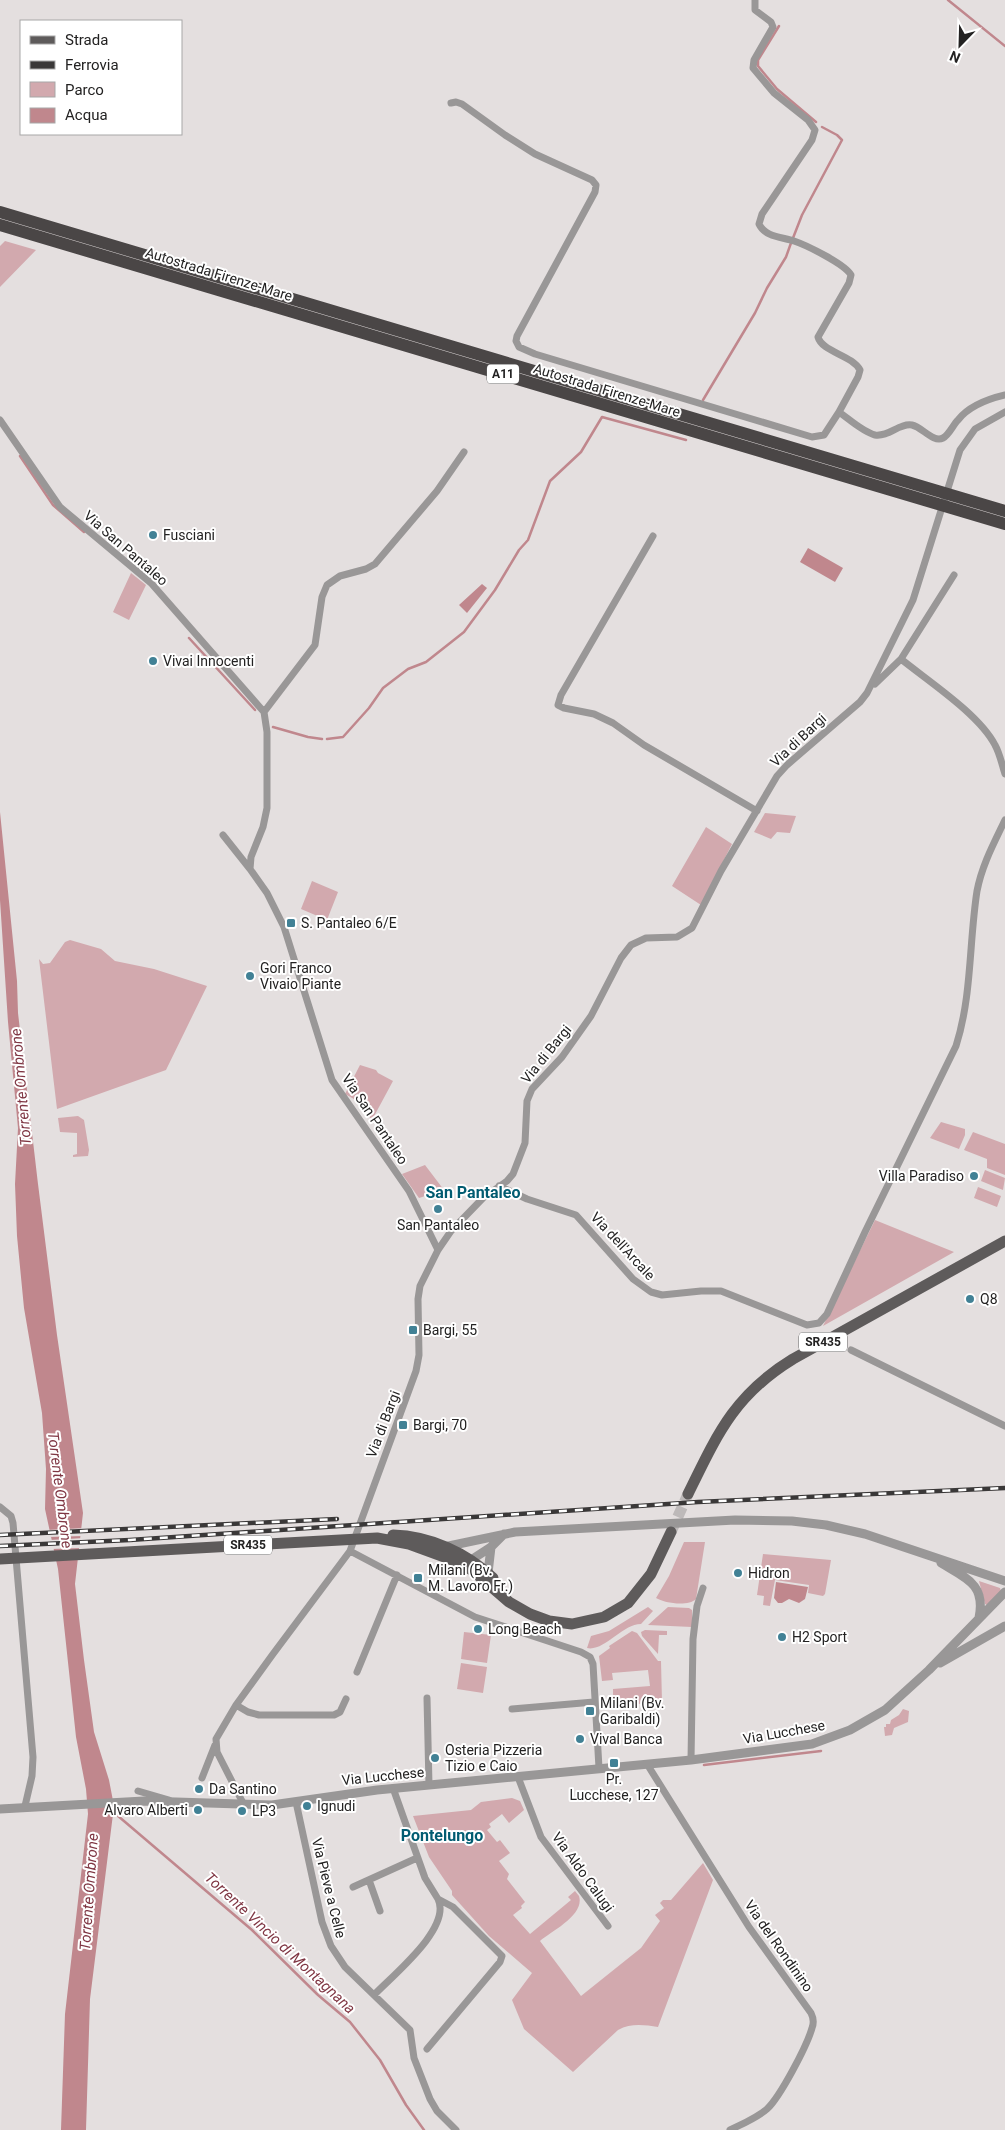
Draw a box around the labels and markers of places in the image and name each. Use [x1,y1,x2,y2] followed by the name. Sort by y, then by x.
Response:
[163,527,215,543] place label: Fusciani
[147,529,159,541] marker: Fusciani
[163,653,254,669] place label: Vivai Innocenti
[147,655,159,667] marker: Vivai Innocenti
[301,915,397,931] place label: S. Pantaleo 6/E
[285,917,297,929] marker: S. Pantaleo 6/E
[260,960,341,992] place label: Gori Franco Vivaio Piante
[244,970,256,982] marker: Gori Franco Vivaio Piante
[879,1168,964,1184] place label: Villa Paradiso
[968,1170,980,1182] marker: Villa Paradiso
[432,1203,444,1215] marker: San Pantaleo
[397,1217,479,1233] place label: San Pantaleo
[980,1291,998,1307] place label: Q8
[964,1293,976,1305] marker: Q8
[423,1322,477,1338] place label: Bargi, 55
[407,1324,419,1336] marker: Bargi, 55
[413,1417,467,1433] place label: Bargi, 70
[397,1419,409,1431] marker: Bargi, 70
[428,1562,513,1595] place label: Milani (Bv. M. Lavoro Fr.)
[748,1565,790,1581] place label: Hidron
[732,1567,744,1579] marker: Hidron
[412,1572,424,1584] marker: Milani (Bv. M. Lavoro Fr.)
[488,1621,561,1637] place label: Long Beach
[472,1623,484,1635] marker: Long Beach
[792,1629,848,1645] place label: H2 Sport
[776,1631,788,1643] marker: H2 Sport
[600,1695,665,1728] place label: Milani (Bv. Garibaldi)
[584,1705,596,1717] marker: Milani (Bv. Garibaldi)
[590,1731,663,1747] place label: Vival Banca
[574,1733,586,1745] marker: Vival Banca
[445,1742,542,1774] place label: Osteria Pizzeria Tizio e Caio
[429,1752,441,1764] marker: Osteria Pizzeria Tizio e Caio
[608,1757,620,1769] marker: Pr. Lucchese, 127
[569,1771,659,1803] place label: Pr. Lucchese, 127
[209,1781,277,1797] place label: Da Santino
[193,1783,205,1795] marker: Da Santino
[317,1798,355,1814] place label: Ignudi
[301,1800,313,1812] marker: Ignudi
[104,1802,188,1818] place label: Alvaro Alberti
[252,1803,276,1819] place label: LP3
[192,1804,204,1816] marker: Alvaro Alberti
[236,1805,248,1817] marker: LP3

